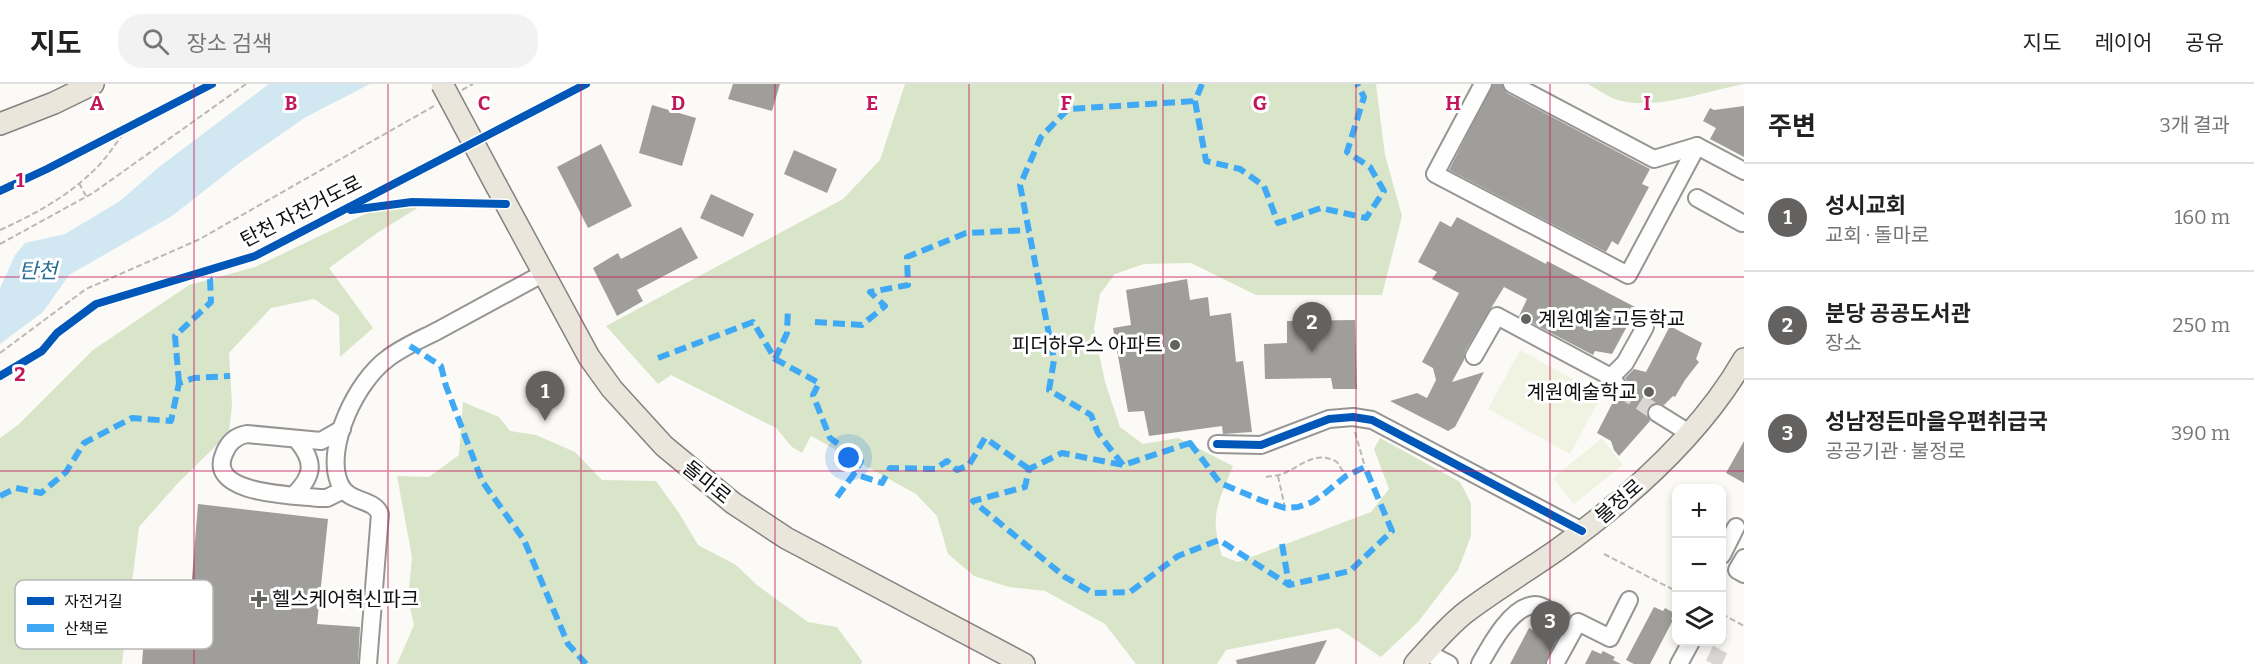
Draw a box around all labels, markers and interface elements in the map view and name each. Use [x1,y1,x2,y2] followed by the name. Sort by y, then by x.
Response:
[118,14,538,68] search box
[139,25,172,58] icon: search
[30,27,82,60] text: 지도
[187,30,272,57] text: 장소 검색
[2023,30,2061,56] text: 지도
[2094,30,2152,56] text: 레이어
[2185,30,2224,56] text: 공유
[90,91,105,115] text: A
[285,91,298,115] text: B
[478,91,490,115] text: C
[671,91,685,115] text: D
[866,91,878,115] text: E
[1060,91,1072,115] text: F
[1253,91,1267,115] text: G
[1445,91,1461,115] text: H
[1643,91,1651,115] text: I
[1768,111,1816,142] text: 주변
[2159,113,2230,137] text: 3개 결과
[16,168,25,192] text: 1
[236,170,366,252] street label: 탄천 자전거도로
[1825,192,1906,219] text: 성시교회
[1783,205,1792,229] text: 1
[2174,205,2230,229] text: 160 m
[1825,223,1929,247] text: 교회 · 돌마로
[19,258,60,284] water label: 탄천
[1825,300,1971,327] text: 분당 공공도서관
[1292,302,1332,352] pin: 2
[1538,307,1685,331] place label: 계원예술고등학교
[1519,312,1533,326] marker: 계원예술고등학교
[1782,313,1793,337] text: 2
[2173,313,2230,337] text: 250 m
[1825,331,1862,355] text: 장소
[1012,333,1163,357] place label: 피더하우스 아파트
[1168,338,1182,352] marker: 피더하우스 아파트
[14,362,26,386] text: 2
[526,372,564,421] pin: 1
[1527,380,1637,404] place label: 계원예술학교
[1642,385,1656,399] marker: 계원예술학교
[1825,408,2048,435] text: 성남정든마을우편취급국
[1782,421,1793,445] text: 3
[2171,421,2230,445] text: 390 m
[1825,439,1966,463] text: 공공기관 · 불정로
[834,443,863,472] your location
[678,455,736,509] street label: 돌마로
[1590,474,1648,528] street label: 불정로
[1672,484,1726,646] map controls
[1672,484,1726,538] button: +
[1672,538,1726,592] button: −
[15,580,213,649] legend
[272,587,419,611] place label: 헬스케어혁신파크
[250,590,268,608] marker: 헬스케어혁신파크
[64,592,123,611] text: 자전거길
[1672,592,1726,646] button: layers
[1530,602,1570,651] pin: 3
[64,619,108,638] text: 산책로

